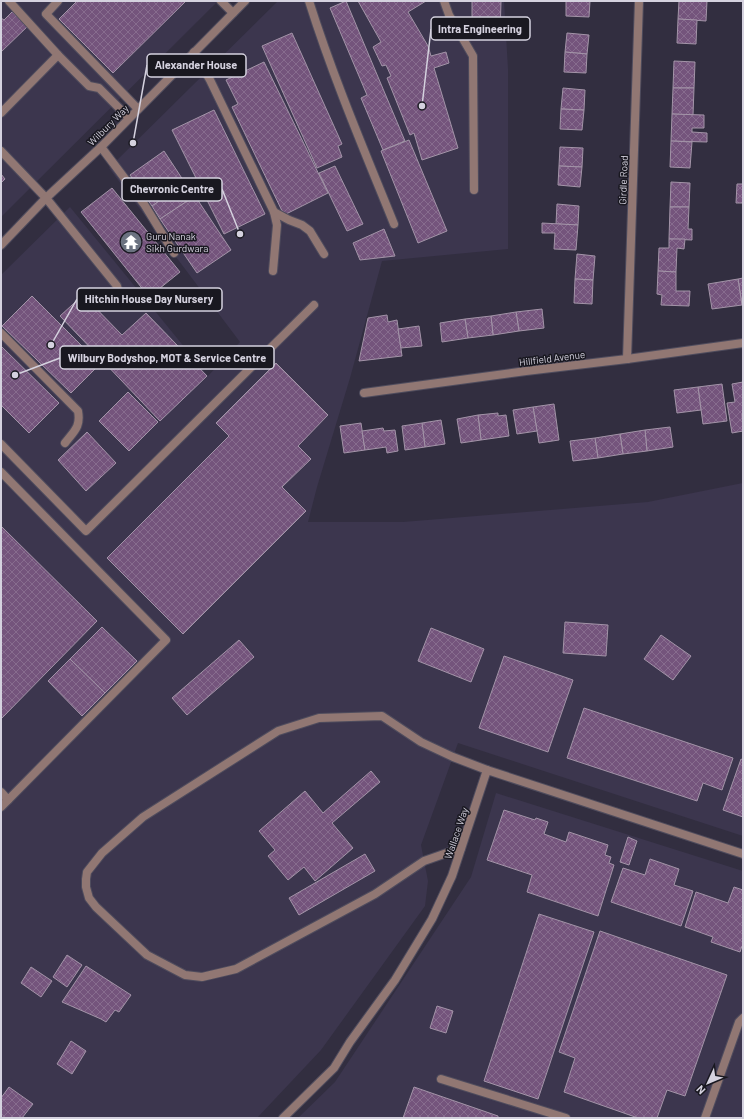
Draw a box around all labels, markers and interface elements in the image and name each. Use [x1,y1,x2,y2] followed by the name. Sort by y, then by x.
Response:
[431,17,530,40] callout: Intra Engineering
[438,22,522,35] text: Intra Engineering
[147,54,246,77] callout: Alexander House
[155,58,237,71] text: Alexander House
[85,102,131,148] street label: Wilbury Way
[616,155,630,205] street label: Girdle Road
[122,178,222,201] callout: Chevronic Centre
[130,182,214,195] text: Chevronic Centre
[118,229,144,255] temple icon: Guru Nanak Sikh Gurdwara
[146,230,208,254] place label: Guru Nanak Sikh Gurdwara
[77,288,222,311] callout: Hitchin House Day Nursery
[85,292,214,305] text: Hitchin House Day Nursery
[60,346,274,369] callout: Wilbury Bodyshop, MOT & Service Centre
[518,348,586,368] street label: Hillfield Avenue
[68,351,266,364] text: Wilbury Bodyshop, MOT & Service Centre
[442,805,471,860] street label: Wallace Way
[688,1063,728,1103] north arrow
[693,1083,708,1097] text: N

